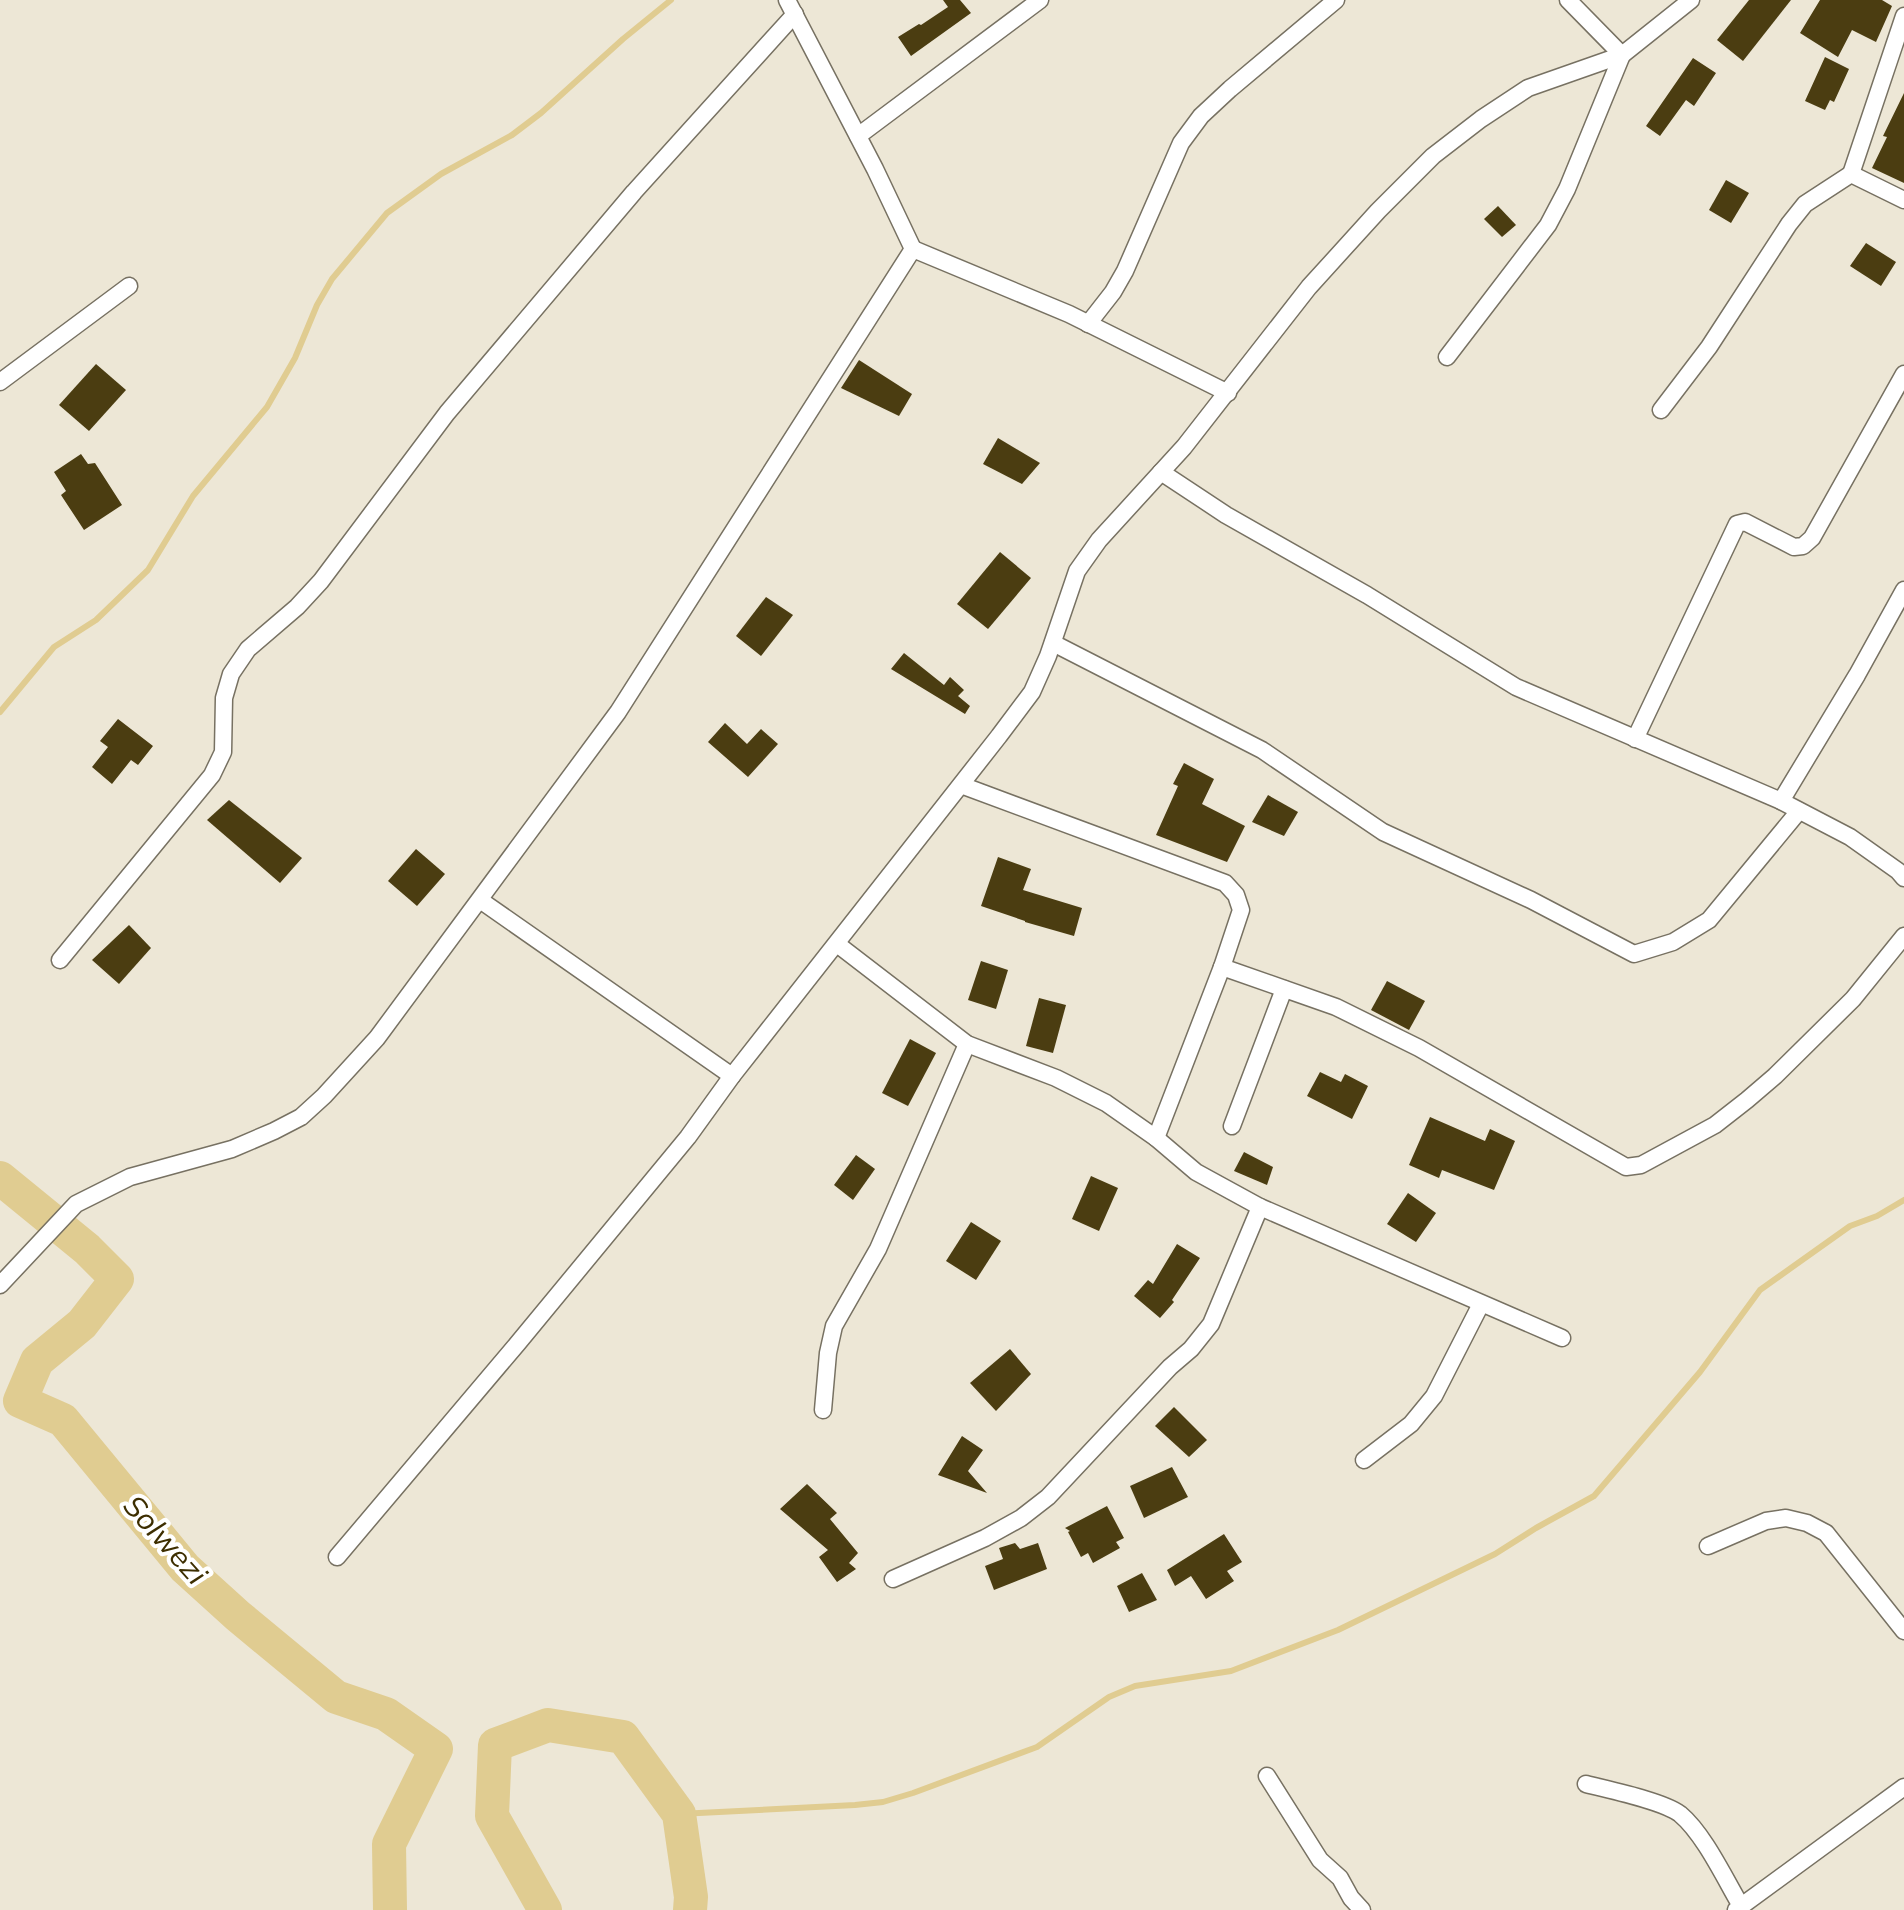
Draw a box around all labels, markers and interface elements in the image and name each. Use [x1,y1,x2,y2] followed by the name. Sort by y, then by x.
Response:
[116,1487,216,1593] water label: Solwezi

